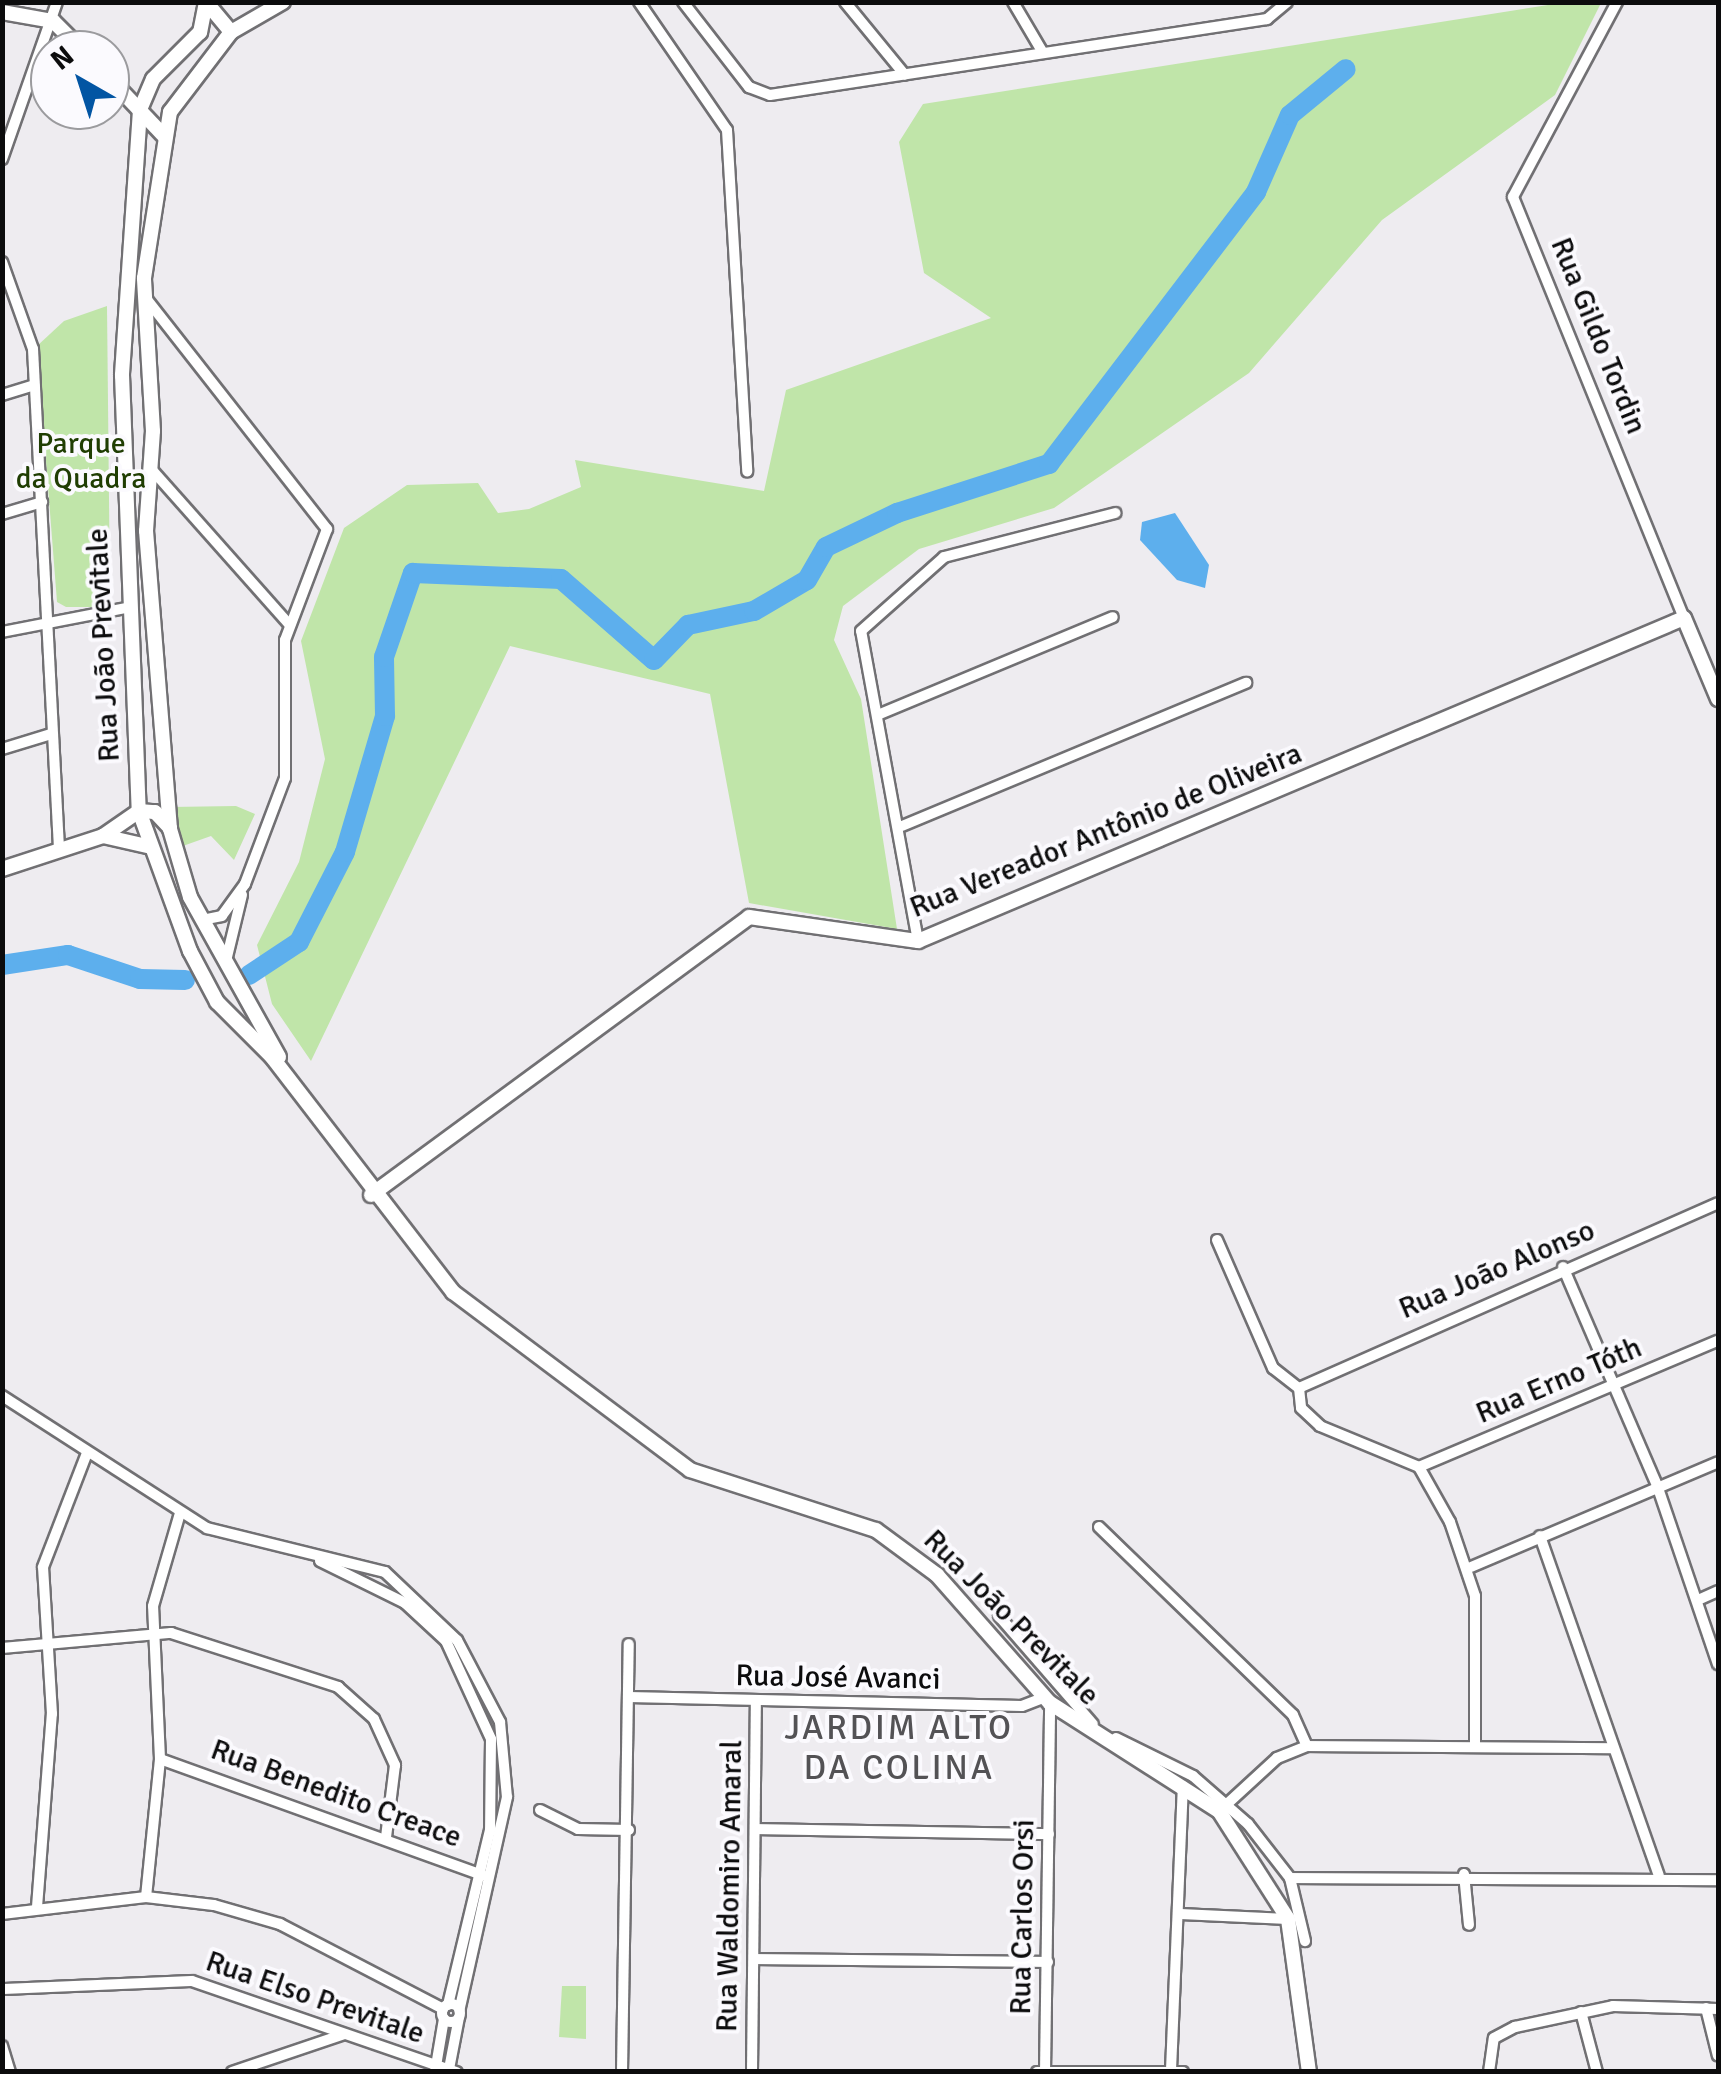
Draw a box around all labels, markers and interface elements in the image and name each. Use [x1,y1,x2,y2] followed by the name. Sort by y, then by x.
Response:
[30,30,130,130] north arrow
[44,39,81,78] text: N
[1542,233,1654,439] street label: Rua Gildo Tordin
[16,426,146,496] park label: Parque da Quadra
[80,527,128,763] street label: Rua João Previtale
[905,736,1307,926] street label: Rua Vereador Antônio de Oliveira
[1394,1213,1600,1327] street label: Rua João Alonso
[1471,1330,1647,1432] street label: Rua Erno Tóth
[916,1523,1106,1713] street label: Rua João Previtale
[735,1658,941,1698] street label: Rua José Avanci
[785,1707,1013,1789] district label: JARDIM ALTO DA COLINA
[206,1732,466,1856] street label: Rua Benedito Creace
[709,1740,751,2032] street label: Rua Waldomiro Amaral
[1003,1819,1043,2015] street label: Rua Carlos Orsi
[201,1944,429,2052] street label: Rua Elso Previtale

